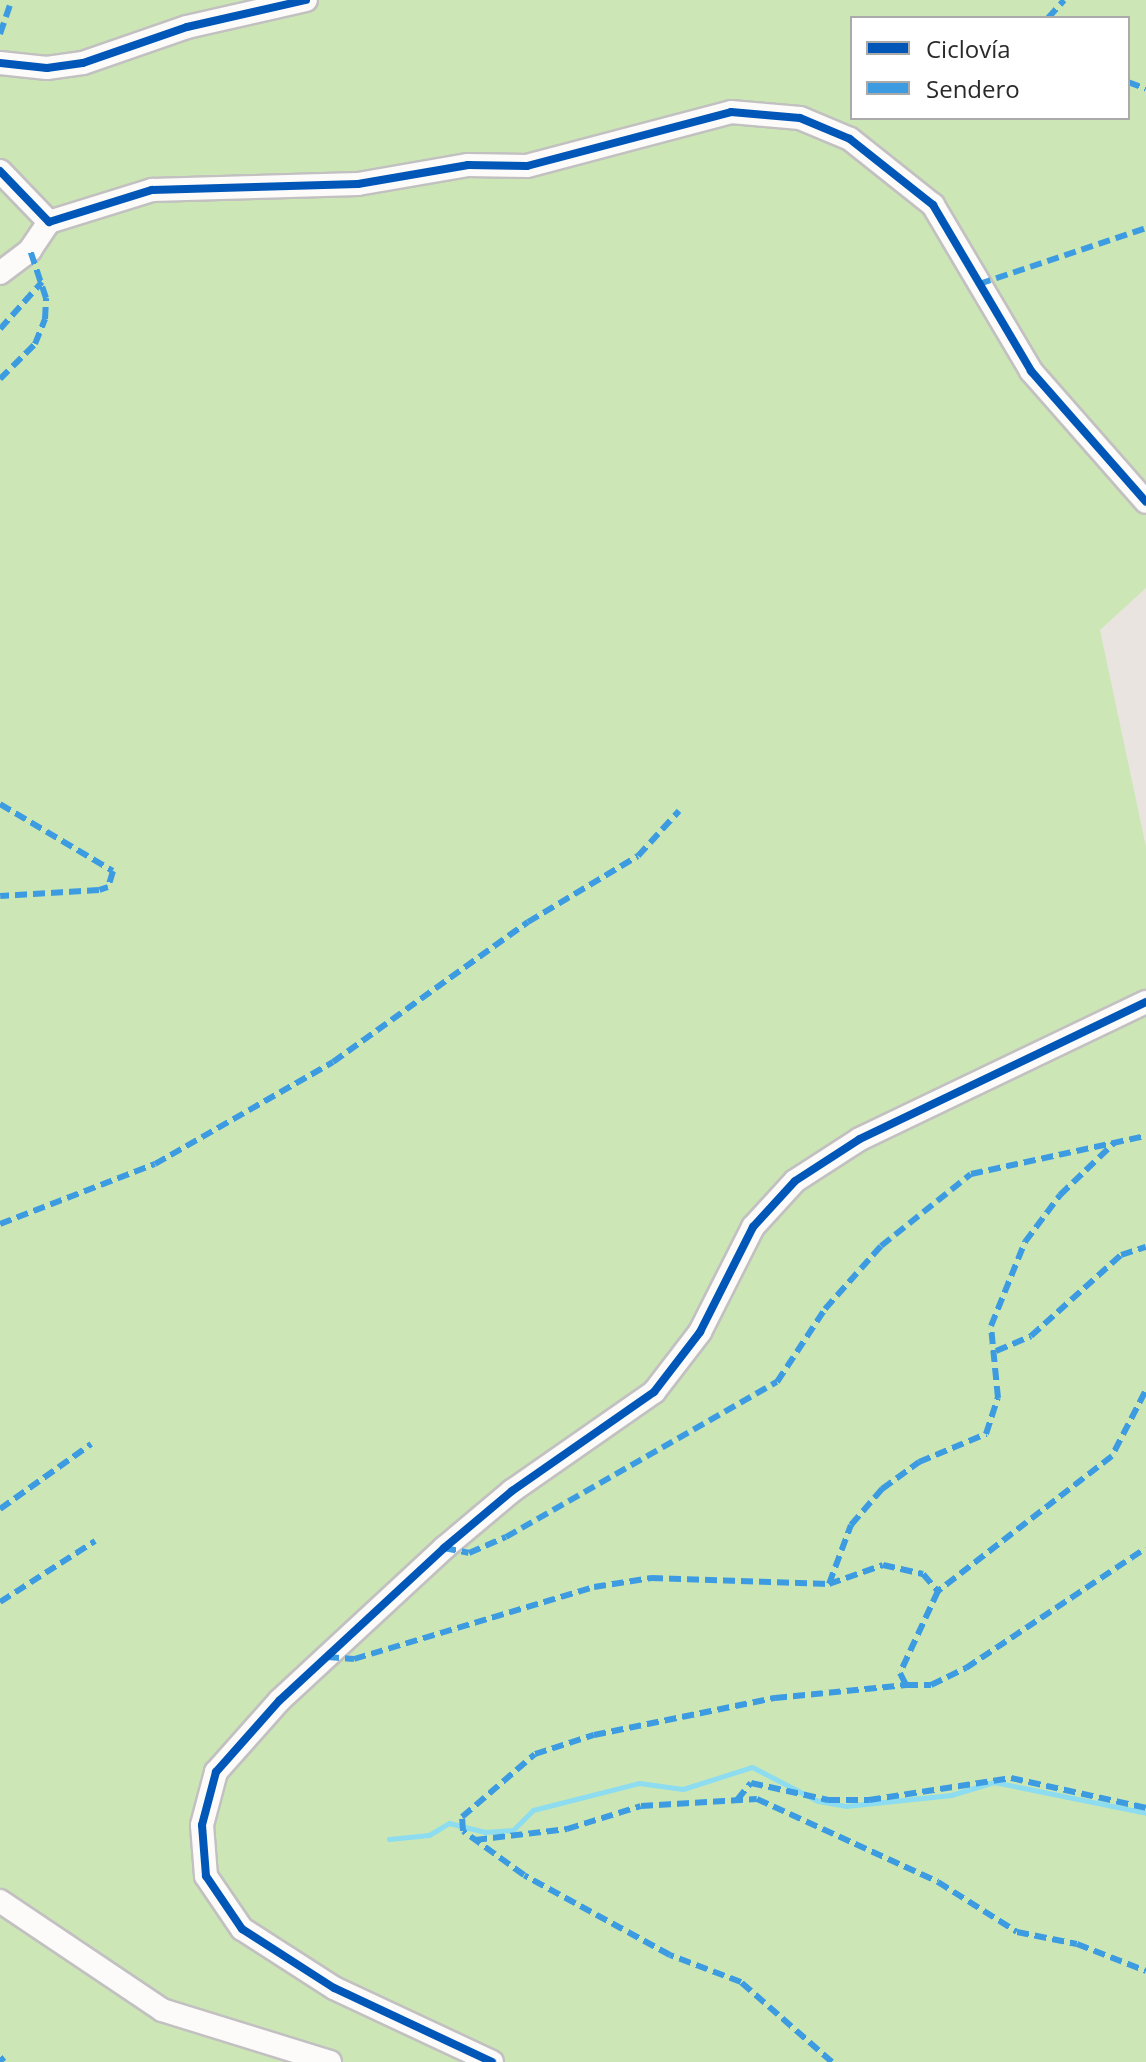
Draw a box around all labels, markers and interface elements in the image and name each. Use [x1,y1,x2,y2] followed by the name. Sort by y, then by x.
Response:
[850,16,1130,120] legend
[926,32,1011,65] text: Ciclovía
[926,72,1020,105] text: Sendero

